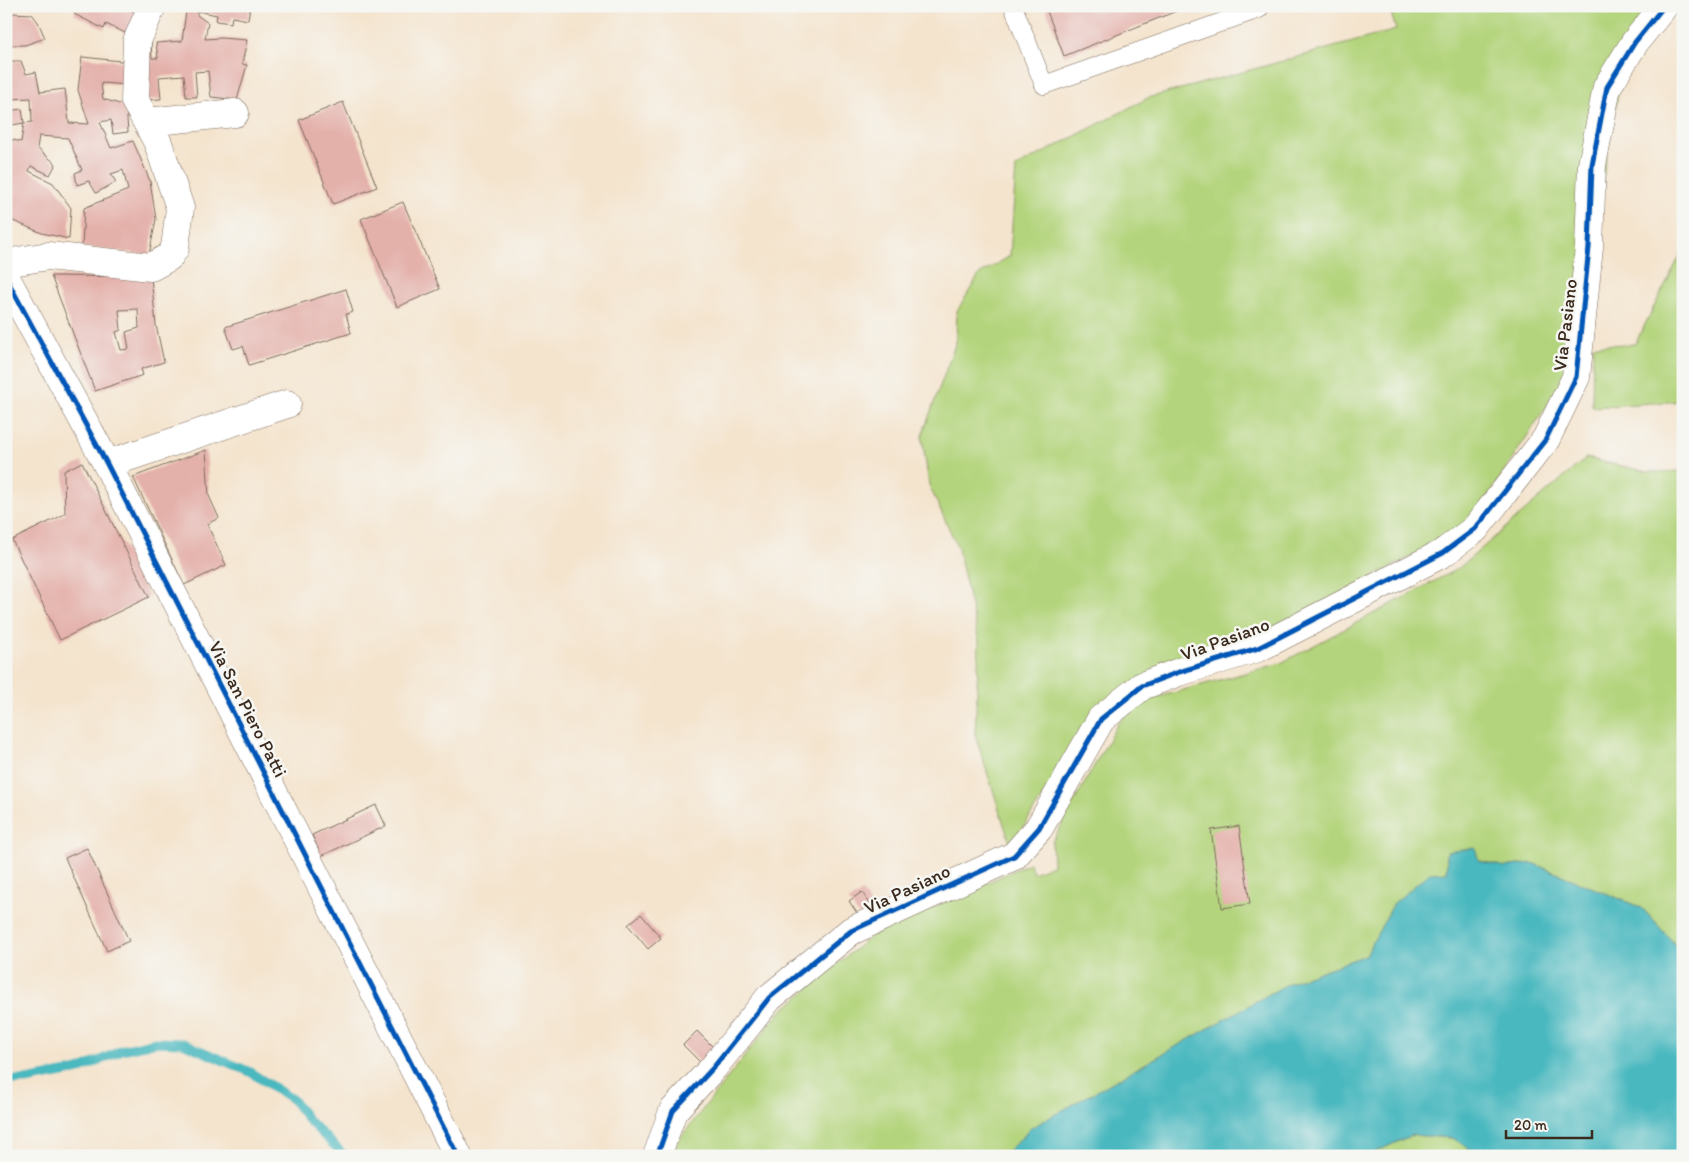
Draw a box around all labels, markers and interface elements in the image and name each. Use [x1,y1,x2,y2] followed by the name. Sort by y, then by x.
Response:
[1548,278,1582,372] street label: Via Pasiano
[1177,612,1273,666] street label: Via Pasiano
[204,637,292,781] street label: Via San Piero Patti
[860,859,954,919] street label: Via Pasiano
[1506,1107,1593,1139] scale bar
[1514,1116,1548,1134] text: 20 m

